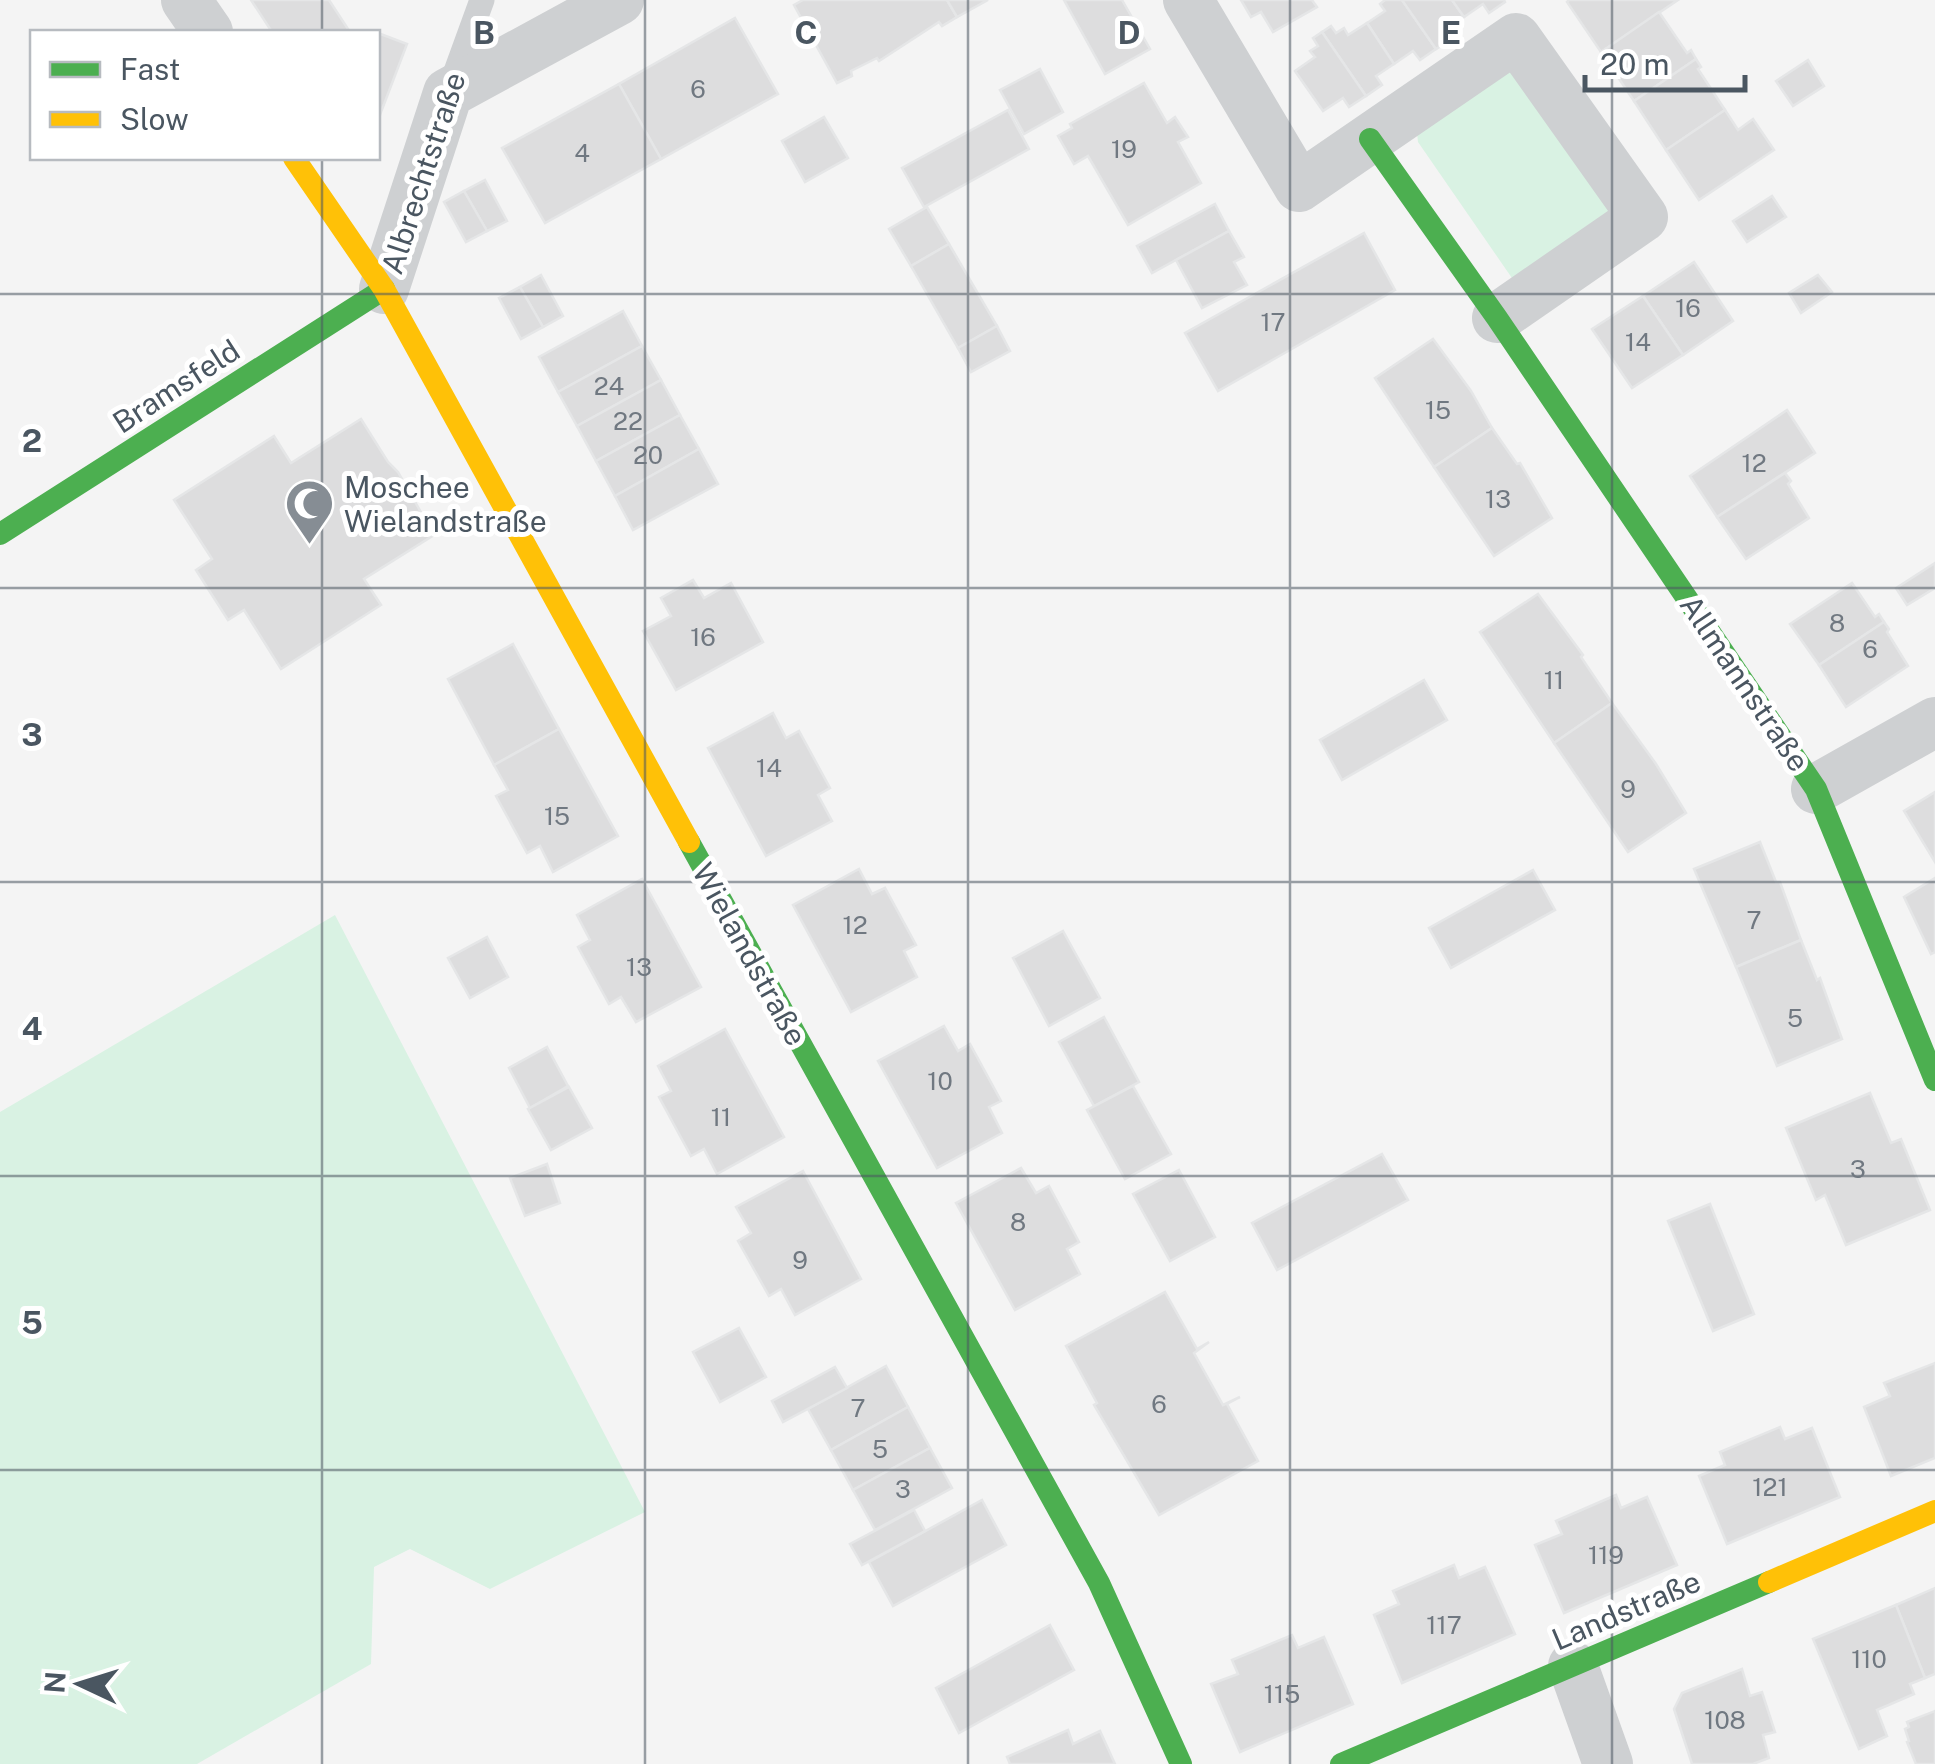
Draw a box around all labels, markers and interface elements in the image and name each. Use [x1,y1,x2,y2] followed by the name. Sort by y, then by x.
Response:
[473,14,495,51] text: B
[795,14,817,51] text: C
[1117,14,1141,51] text: D
[1441,14,1461,51] text: E
[30,30,380,160] legend
[1585,30,1745,92] scale bar
[1600,46,1669,82] text: 20 m
[120,51,180,87] text: Fast
[373,68,473,278] street label: Albrechtstraße
[690,74,706,104] house number: 6
[120,101,189,137] text: Slow
[1111,134,1137,164] house number: 19
[574,138,590,168] house number: 4
[1675,293,1701,323] house number: 16
[1260,307,1286,337] house number: 17
[1625,327,1651,357] house number: 14
[106,332,246,440] street label: Bramsfeld
[594,371,624,401] house number: 24
[1425,395,1451,425] house number: 15
[613,406,643,436] house number: 22
[22,422,42,459] text: 2
[633,440,663,470] house number: 20
[1741,448,1767,478] house number: 12
[344,469,547,539] place label: Moschee Wielandstraße
[283,478,335,546] mosque icon: Moschee Wielandstraße
[1485,484,1511,514] house number: 13
[1673,588,1817,778] street label: Allmannstraße
[1829,608,1845,638] house number: 8
[690,622,716,652] house number: 16
[1862,634,1878,664] house number: 6
[1544,665,1564,695] house number: 11
[21,716,43,753] text: 3
[756,753,782,783] house number: 14
[1620,774,1636,804] house number: 9
[544,801,570,831] house number: 15
[685,857,815,1051] street label: Wielandstraße
[1746,905,1762,935] house number: 7
[842,910,868,940] house number: 12
[626,952,652,982] house number: 13
[1787,1003,1803,1033] house number: 5
[22,1010,43,1047] text: 4
[927,1066,953,1096] house number: 10
[711,1102,731,1132] house number: 11
[1850,1154,1866,1184] house number: 3
[1010,1207,1026,1237] house number: 8
[792,1245,808,1275] house number: 9
[21,1304,43,1341] text: 5
[1151,1389,1167,1419] house number: 6
[850,1393,866,1423] house number: 7
[872,1434,888,1464] house number: 5
[1752,1472,1788,1502] house number: 121
[895,1474,911,1504] house number: 3
[1588,1540,1624,1570] house number: 119
[1546,1563,1706,1657] street label: Landstraße
[1426,1610,1462,1640] house number: 117
[30,1634,130,1734] north arrow
[1851,1644,1887,1674] house number: 110
[37,1670,72,1694] text: N
[1264,1679,1300,1709] house number: 115
[1704,1705,1746,1735] house number: 108

